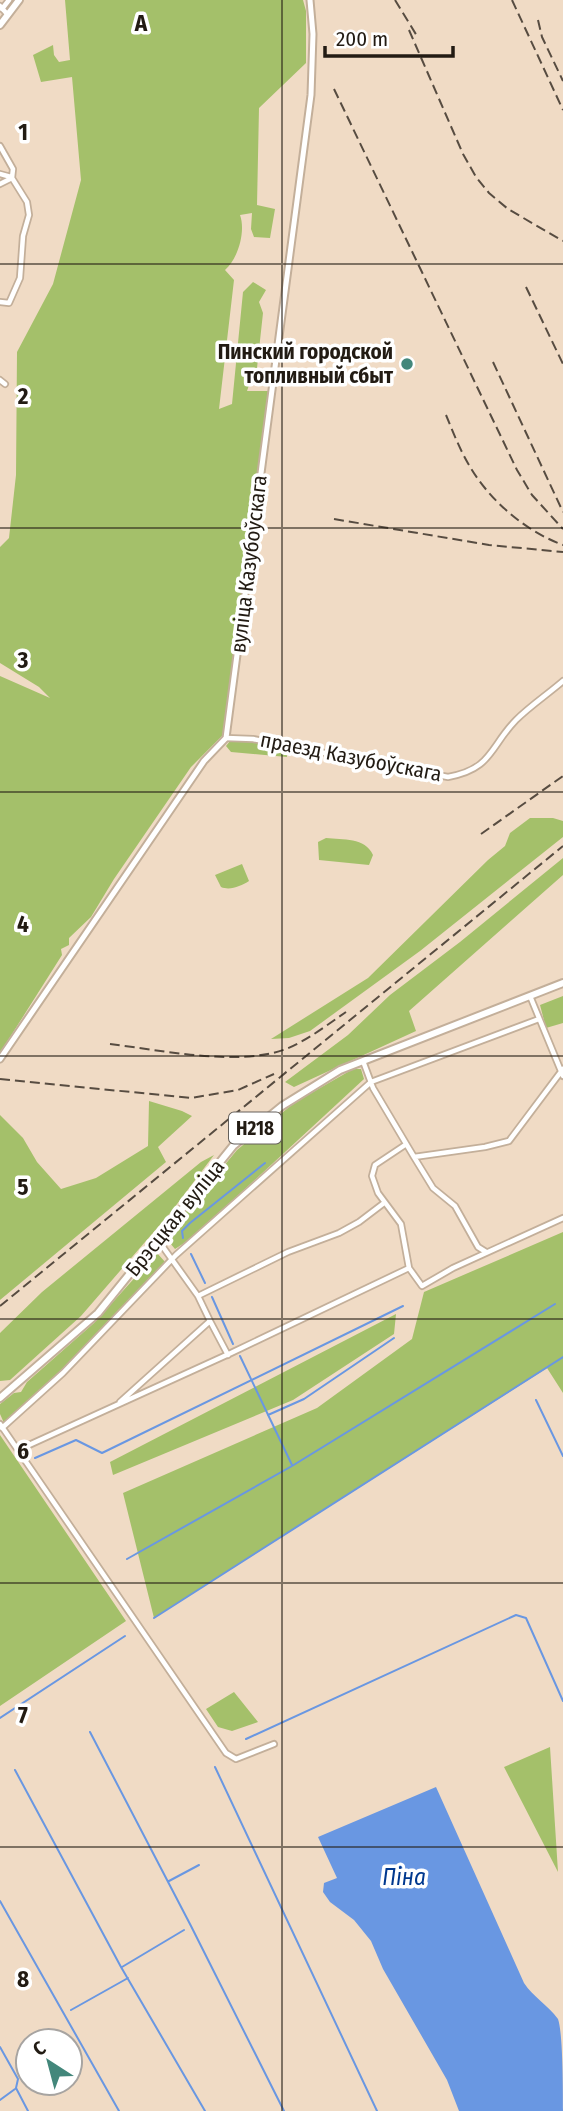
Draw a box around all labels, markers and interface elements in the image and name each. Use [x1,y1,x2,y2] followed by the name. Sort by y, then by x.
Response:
[134,9,148,37] text: A
[325,14,453,58] scale bar
[336,26,388,52] text: 200 m
[18,118,28,146] text: 1
[218,339,394,389] place label: Пинский городской топливный сбыт
[399,356,415,372] marker: Пинский городской топливный сбыт
[17,382,29,410] text: 2
[225,473,273,655] street label: вуліца Казубоўскага
[17,646,29,674] text: 3
[258,727,444,787] street label: праезд Казубоўскага
[17,910,29,938] text: 4
[229,1112,281,1144] road number: Н218
[120,1154,230,1282] street label: Брэсцкая вуліца
[17,1173,29,1201] text: 5
[17,1437,29,1465] text: 6
[18,1701,28,1729] text: 7
[382,1863,426,1891] water label: Піна
[17,1965,29,1993] text: 8
[14,2027,84,2097] north arrow
[29,2036,50,2061] text: С

